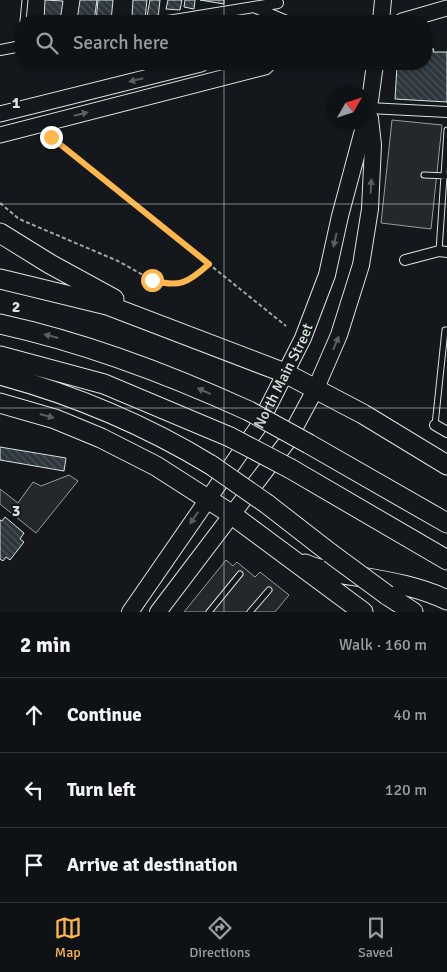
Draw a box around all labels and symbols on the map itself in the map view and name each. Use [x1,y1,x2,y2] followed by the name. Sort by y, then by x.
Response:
[129,76,144,84] one-way arrow
[327,85,372,130] north arrow
[12,93,21,113] text: 1
[74,110,89,118] one-way arrow
[40,126,63,149] route end
[367,177,375,193] one-way arrow
[331,232,339,247] one-way arrow
[141,269,164,292] route start
[12,297,20,317] text: 2
[250,321,317,432] street label: North Main Street
[44,332,59,340] one-way arrow
[332,336,340,350] one-way arrow
[197,386,211,394] one-way arrow
[40,413,55,421] one-way arrow
[12,501,20,521] text: 3
[189,511,199,525] one-way arrow

